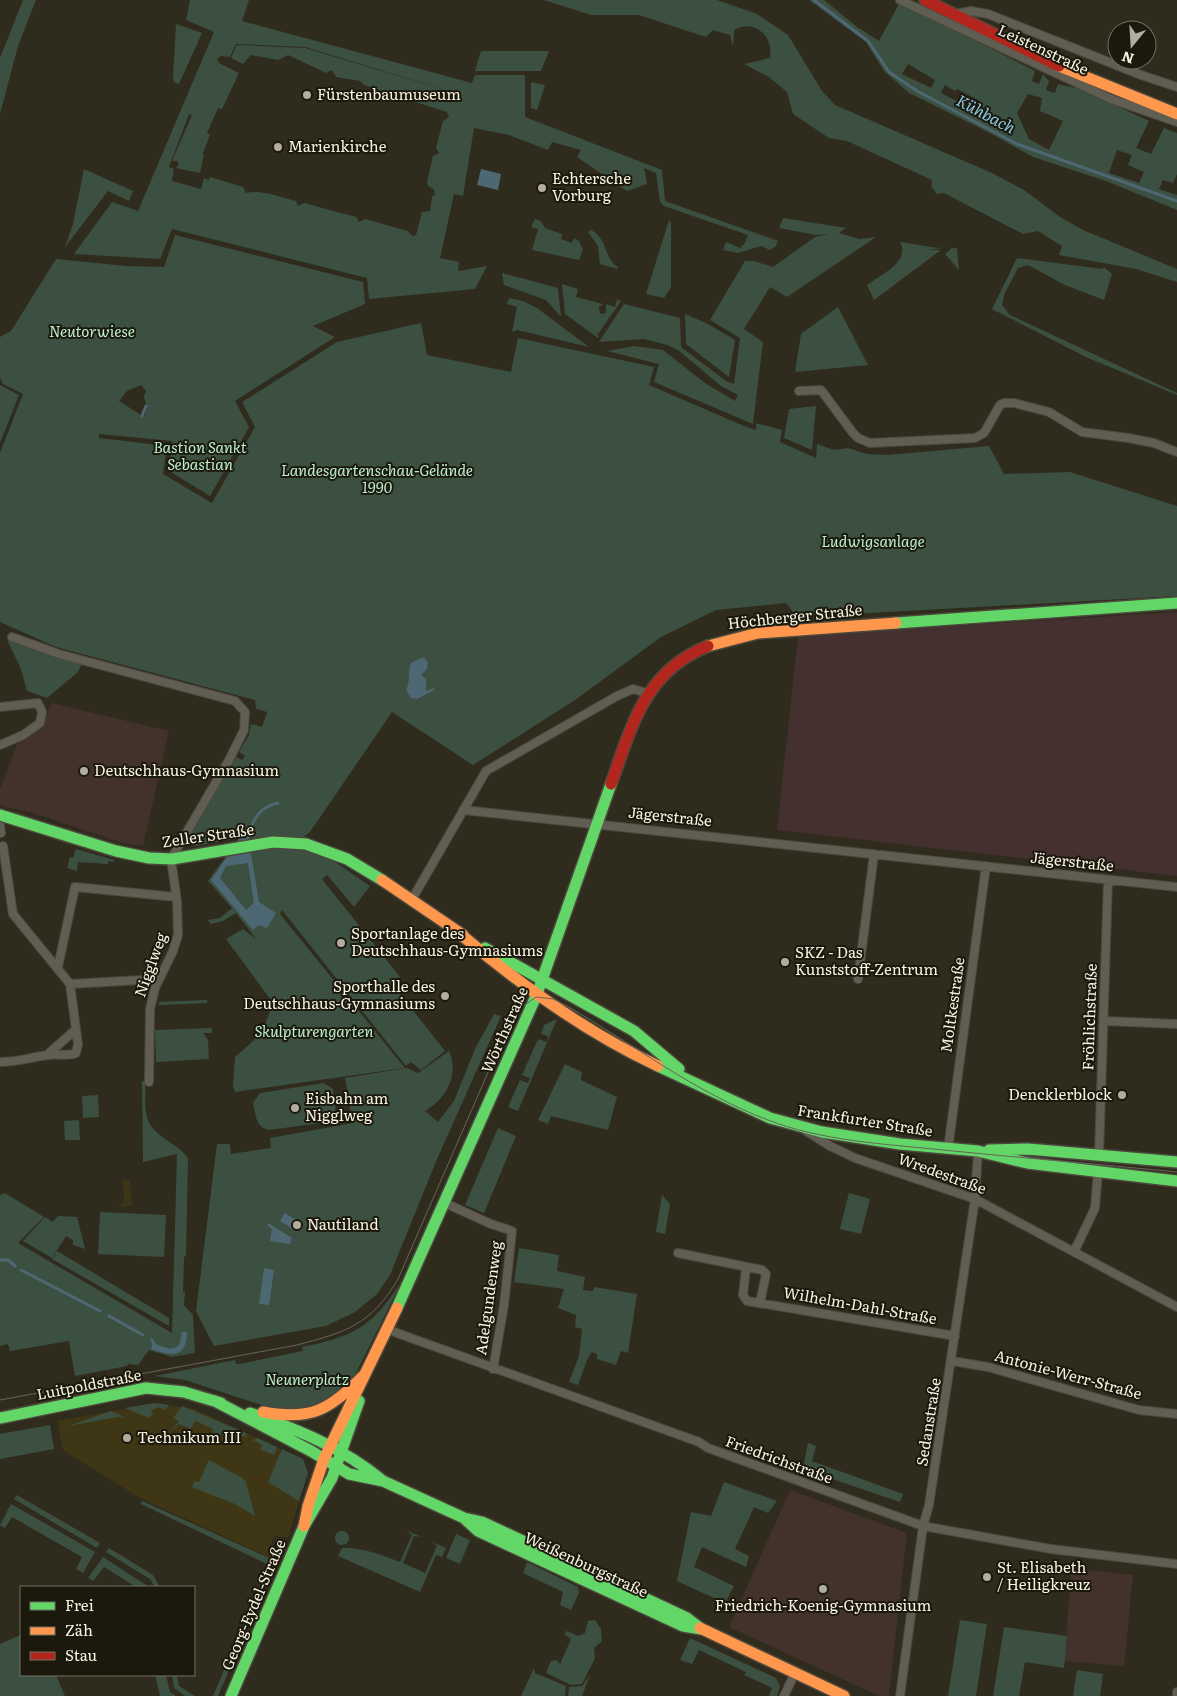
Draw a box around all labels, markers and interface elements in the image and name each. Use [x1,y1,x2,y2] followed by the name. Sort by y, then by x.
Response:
[994,18,1093,80] street label: Leistenstraße
[1107,20,1157,70] north arrow
[1119,47,1136,70] text: N
[317,82,461,105] place label: Fürstenbaumuseum
[953,88,1021,139] water label: Kühbach
[301,89,313,101] marker: Fürstenbaumuseum
[288,134,387,157] place label: Marienkirche
[272,141,284,153] marker: Marienkirche
[552,166,631,206] place label: Echtersche Vorburg
[536,182,548,194] marker: Echtersche Vorburg
[49,319,135,342] park label: Neutorwiese
[153,435,247,475] park label: Bastion Sankt Sebastian
[281,458,473,498] park label: Landesgartenschau-Gelände 1990
[821,529,925,552] park label: Ludwigsanlage
[726,597,864,634] street label: Höchberger Straße
[94,758,280,781] place label: Deutschhaus-Gymnasium
[78,765,90,777] marker: Deutschhaus-Gymnasium
[627,800,713,831] street label: Jägerstraße
[160,817,256,852] street label: Zeller Straße
[1029,845,1115,876] street label: Jägerstraße
[351,921,543,961] place label: Sportanlage des Deutschhaus-Gymnasiums
[127,928,172,1000] street label: Nigglweg
[335,937,347,949] marker: Sportanlage des Deutschhaus-Gymnasiums
[795,940,939,980] place label: SKZ - Das Kunststoff-Zentrum
[933,955,970,1054] street label: Moltkestraße
[779,956,791,968] marker: SKZ - Das Kunststoff-Zentrum
[1075,963,1102,1071] street label: Fröhlichstraße
[243,974,435,1014] place label: Sporthalle des Deutschhaus-Gymnasiums
[474,982,533,1076] street label: Wörthstraße
[439,990,451,1002] marker: Sporthalle des Deutschhaus-Gymnasiums
[255,1019,373,1042] park label: Skulpturengarten
[1008,1082,1113,1105] place label: Dencklerblock
[305,1086,389,1126] place label: Eisbahn am Nigglweg
[1116,1089,1128,1101] marker: Dencklerblock
[796,1097,935,1142] street label: Frankfurter Straße
[289,1102,301,1114] marker: Eisbahn am Nigglweg
[895,1146,990,1199] street label: Wredestraße
[307,1212,379,1235] place label: Nautiland
[291,1219,303,1231] marker: Nautiland
[468,1239,507,1356] street label: Adelgundenweg
[782,1280,939,1329] street label: Wilhelm-Dahl-Straße
[992,1343,1145,1404] street label: Antonie-Werr-Straße
[34,1362,143,1405] street label: Luitpoldstraße
[265,1367,349,1390] park label: Neunerplatz
[909,1376,946,1468] street label: Sedanstraße
[137,1425,241,1448] place label: Technikum III
[723,1429,837,1489] street label: Friedrichstraße
[121,1432,133,1444] marker: Technikum III
[521,1525,653,1603] street label: Weißenburgstraße
[215,1535,291,1673] street label: Georg-Eydel-Straße
[997,1555,1090,1595] place label: St. Elisabeth / Heiligkreuz
[981,1571,993,1583] marker: St. Elisabeth / Heiligkreuz
[817,1583,829,1595] marker: Friedrich-Koenig-Gymnasium
[20,1586,195,1676] legend
[65,1593,94,1616] text: Frei
[715,1593,932,1616] place label: Friedrich-Koenig-Gymnasium
[65,1618,93,1641] text: Zäh
[65,1643,97,1666] text: Stau

